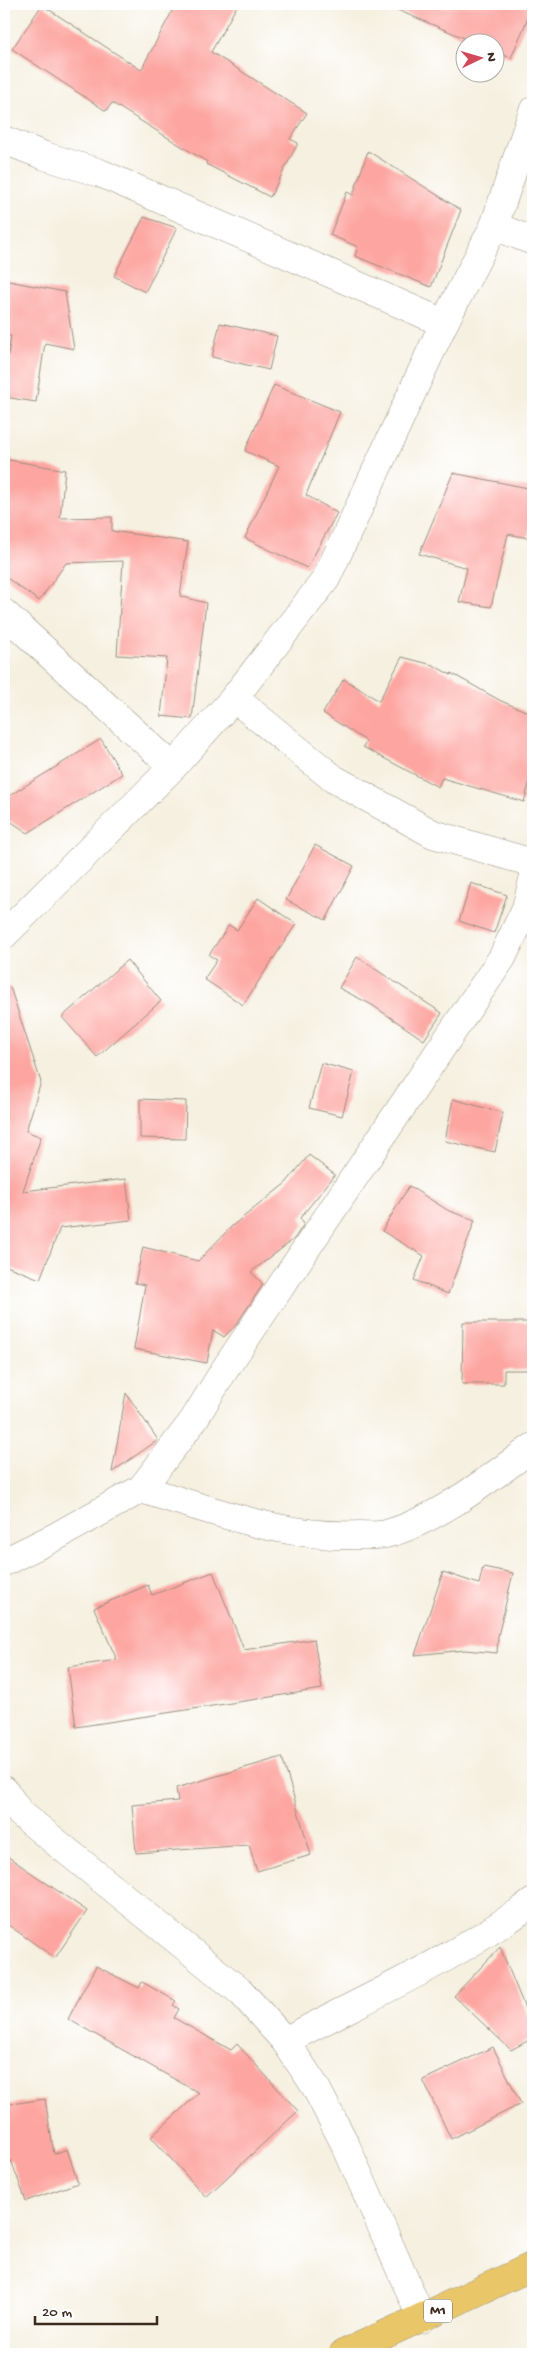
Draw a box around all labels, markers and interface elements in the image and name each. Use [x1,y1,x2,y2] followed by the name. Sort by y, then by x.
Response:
[454,32,504,82] north arrow
[482,52,499,62] text: N
[35,2293,158,2325] scale bar
[424,2300,452,2322] road number: M1
[42,2304,72,2322] text: 20 m

